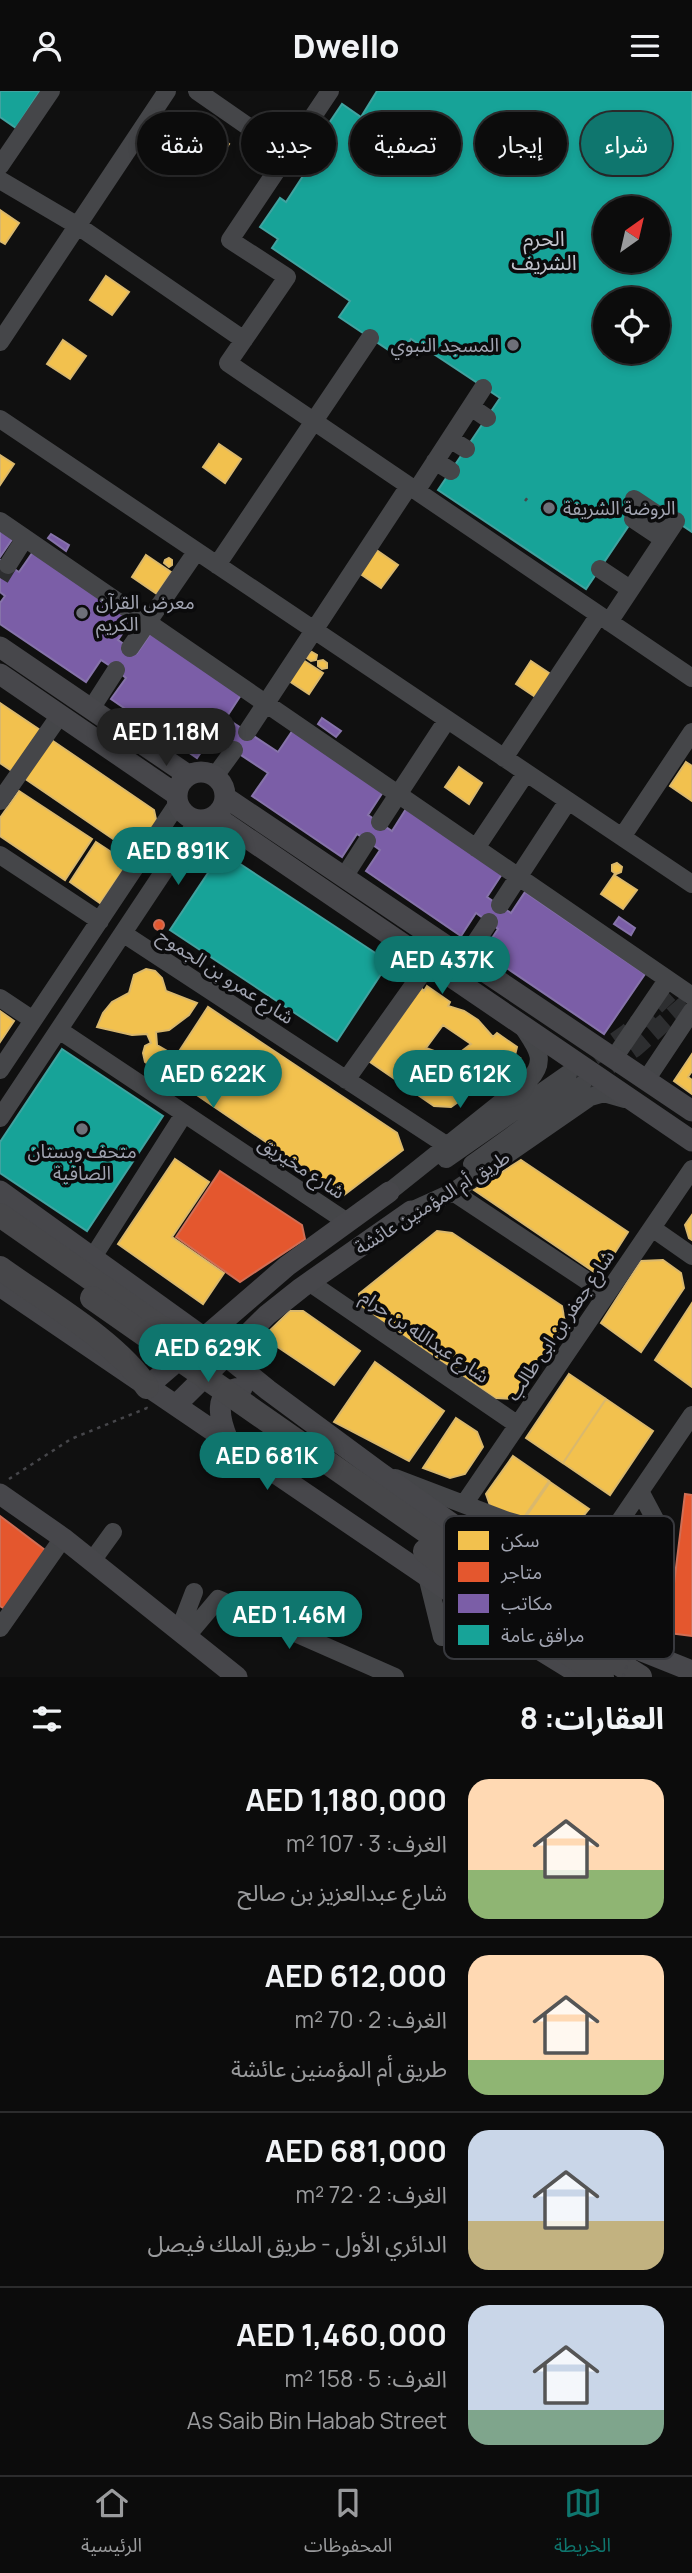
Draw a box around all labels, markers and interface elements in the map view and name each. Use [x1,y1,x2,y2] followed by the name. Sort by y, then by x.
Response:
[293,24,399,68] text: Dwello
[28,27,66,65] icon: person
[626,27,664,65] icon: menu
[137,112,227,175] chip: شقة
[241,112,336,175] chip: جديد
[350,112,461,175] chip: تصفية
[475,112,567,175] chip: إيجار
[581,112,672,175] chip: شراء
[593,196,670,273] north arrow
[593,196,670,364] map controls
[511,224,577,276] district label: الحرم الشريف
[593,287,670,364] button: locate
[390,332,499,360] place label: المسجد النبوي
[505,337,521,353] marker: المسجد النبوي
[563,495,676,521] place label: الروضة الشريفة
[541,500,557,516] marker: الروضة الشريفة
[96,589,195,639] place label: معرض القرآن الكريم
[74,605,90,621] marker: معرض القرآن الكريم
[86,709,246,768] pin: AED 1.18M
[113,715,219,747] text: AED 1.18M
[106,827,250,887] pin: AED 891K
[127,834,229,866] text: AED 891K
[152,922,299,1031] street label: شارع عمرو بن الجموح
[370,937,514,996] pin: AED 437K
[390,943,494,975] text: AED 437K
[141,1051,285,1110] pin: AED 622K
[388,1051,532,1110] pin: AED 612K
[160,1057,266,1089] text: AED 622K
[409,1057,511,1089] text: AED 612K
[74,1121,90,1137] marker: متحف وبستان الصافية
[253,1129,350,1205] street label: شارع مخيريق
[27,1138,137,1186] place label: متحف وبستان الصافية
[349,1144,516,1262] street label: طريق أم المؤمنين عائشة
[500,1244,621,1406] street label: شارع جعفر بن ابى طالب
[354,1283,494,1390] street label: شارع عبدالله بن حرام
[136,1325,280,1384] pin: AED 629K
[155,1331,261,1363] text: AED 629K
[195,1433,339,1492] pin: AED 681K
[216,1439,318,1471] text: AED 681K
[444,1516,674,1659] legend
[501,1527,539,1553] text: سكن
[500,1559,542,1585] text: متاجر
[501,1590,553,1616] text: مكاتب
[209,1591,369,1651] pin: AED 1.46M
[232,1598,346,1630] text: AED 1.46M
[501,1622,585,1648] text: مرافق عامة
[520,1697,664,1738] text: العقارات: 8
[28,1700,66,1738] icon: filters
[245,1779,447,1820] text: AED 1,180,000
[524,1807,608,1891] icon: home
[286,1827,447,1859] text: الغرف: 3 · 107 m²
[237,1876,447,1908] text: شارع عبدالعزيز بن صالح
[265,1955,447,1996] text: AED 612,000
[524,1983,608,2067] icon: home
[295,2003,447,2035] text: الغرف: 2 · 70 m²
[231,2052,447,2084] text: طريق أم المؤمنين عائشة
[265,2130,447,2171] text: AED 681,000
[524,2158,608,2242] icon: home
[296,2178,447,2210] text: الغرف: 2 · 72 m²
[147,2227,447,2259] text: الدائري الأول - طريق الملك فيصل
[236,2314,447,2355] text: AED 1,460,000
[524,2333,608,2417] icon: home
[284,2362,447,2394] text: الغرف: 5 · 158 m²
[187,2404,447,2436] text: As Saib Bin Habab Street
[81,2484,142,2566] tab: الرئيسية
[304,2484,392,2566] tab: المحفوظات
[554,2484,611,2566] tab: الخريطة

